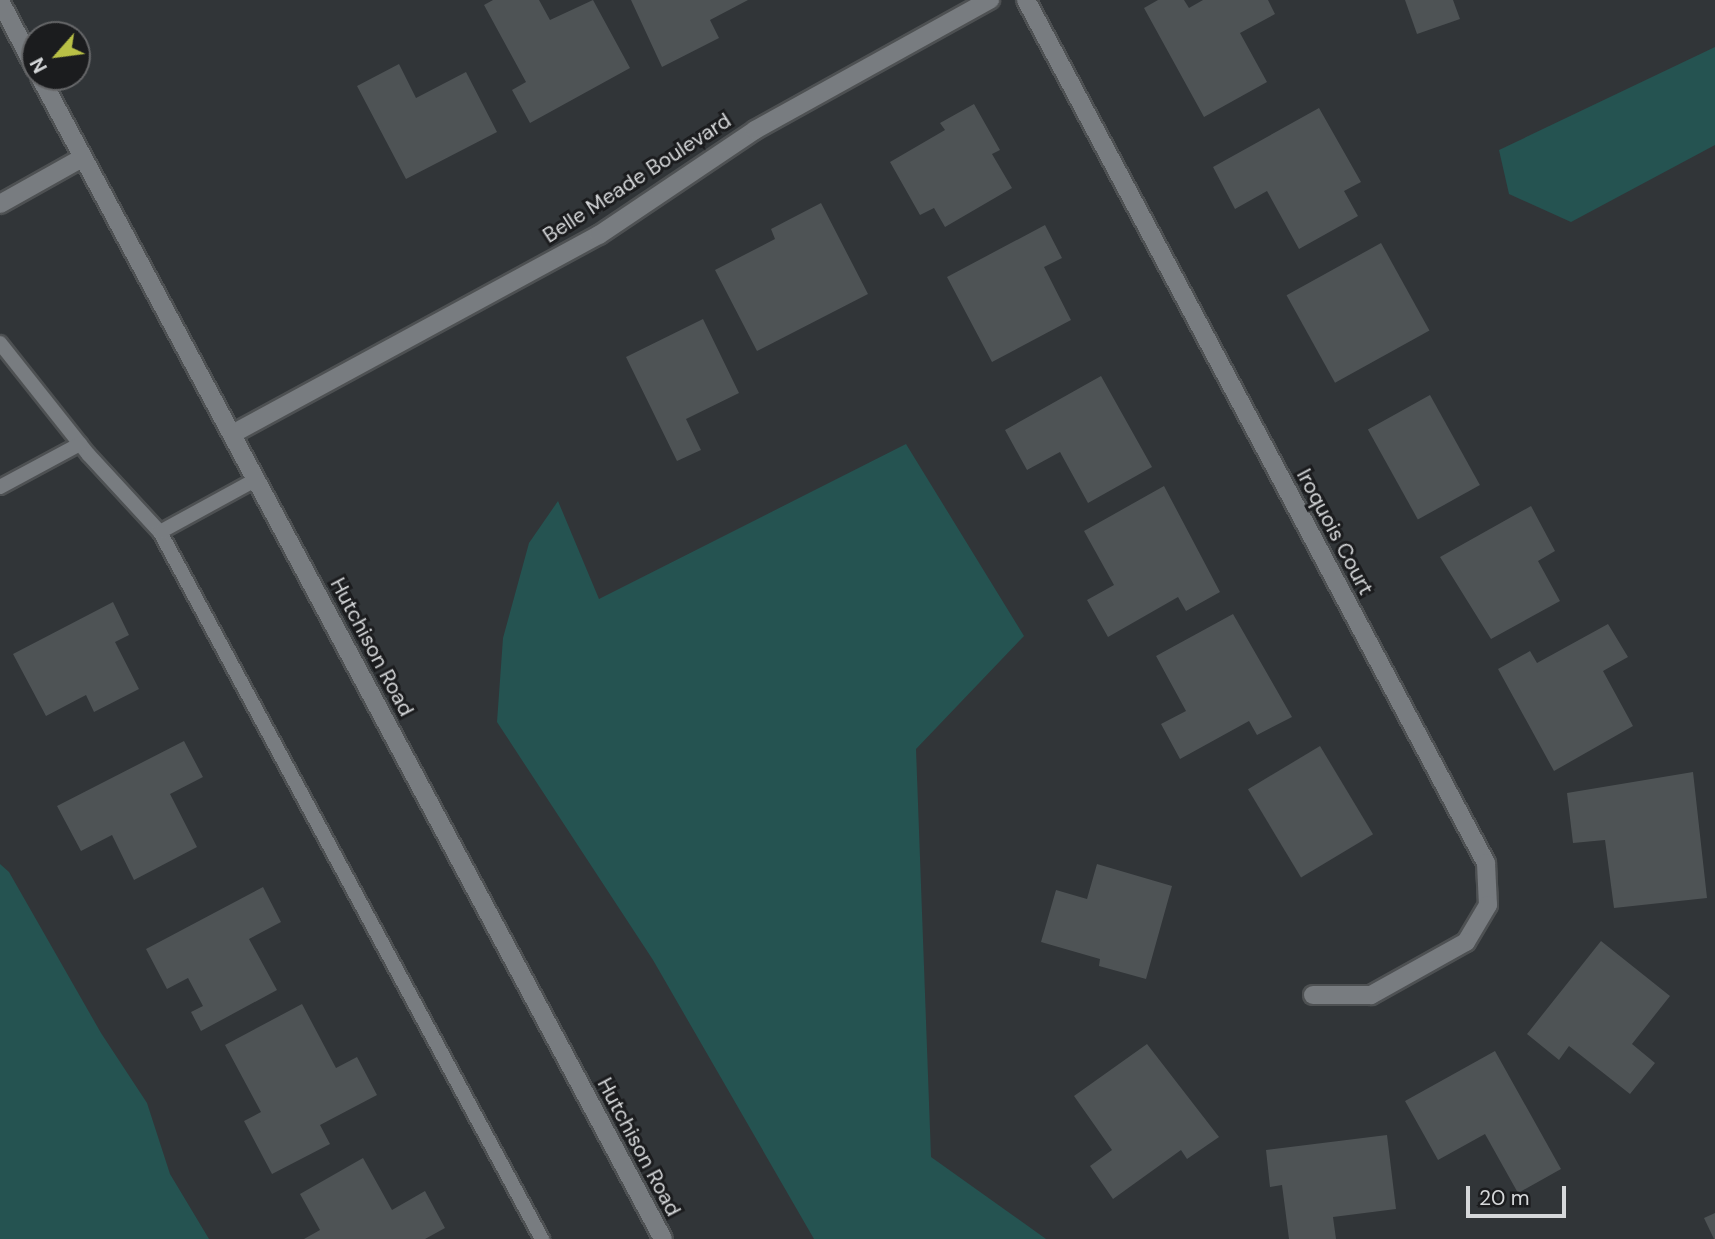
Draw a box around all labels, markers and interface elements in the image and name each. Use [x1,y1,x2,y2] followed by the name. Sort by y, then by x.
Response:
[21,21,91,91] north arrow
[24,53,53,77] text: N
[538,108,736,248] street label: Belle Meade Boulevard
[1291,465,1379,599] street label: Iroquois Court
[325,574,419,720] street label: Hutchison Road
[592,1074,686,1220] street label: Hutchison Road
[1470,1172,1570,1216] scale bar
[1479,1184,1530,1212] text: 20 m

